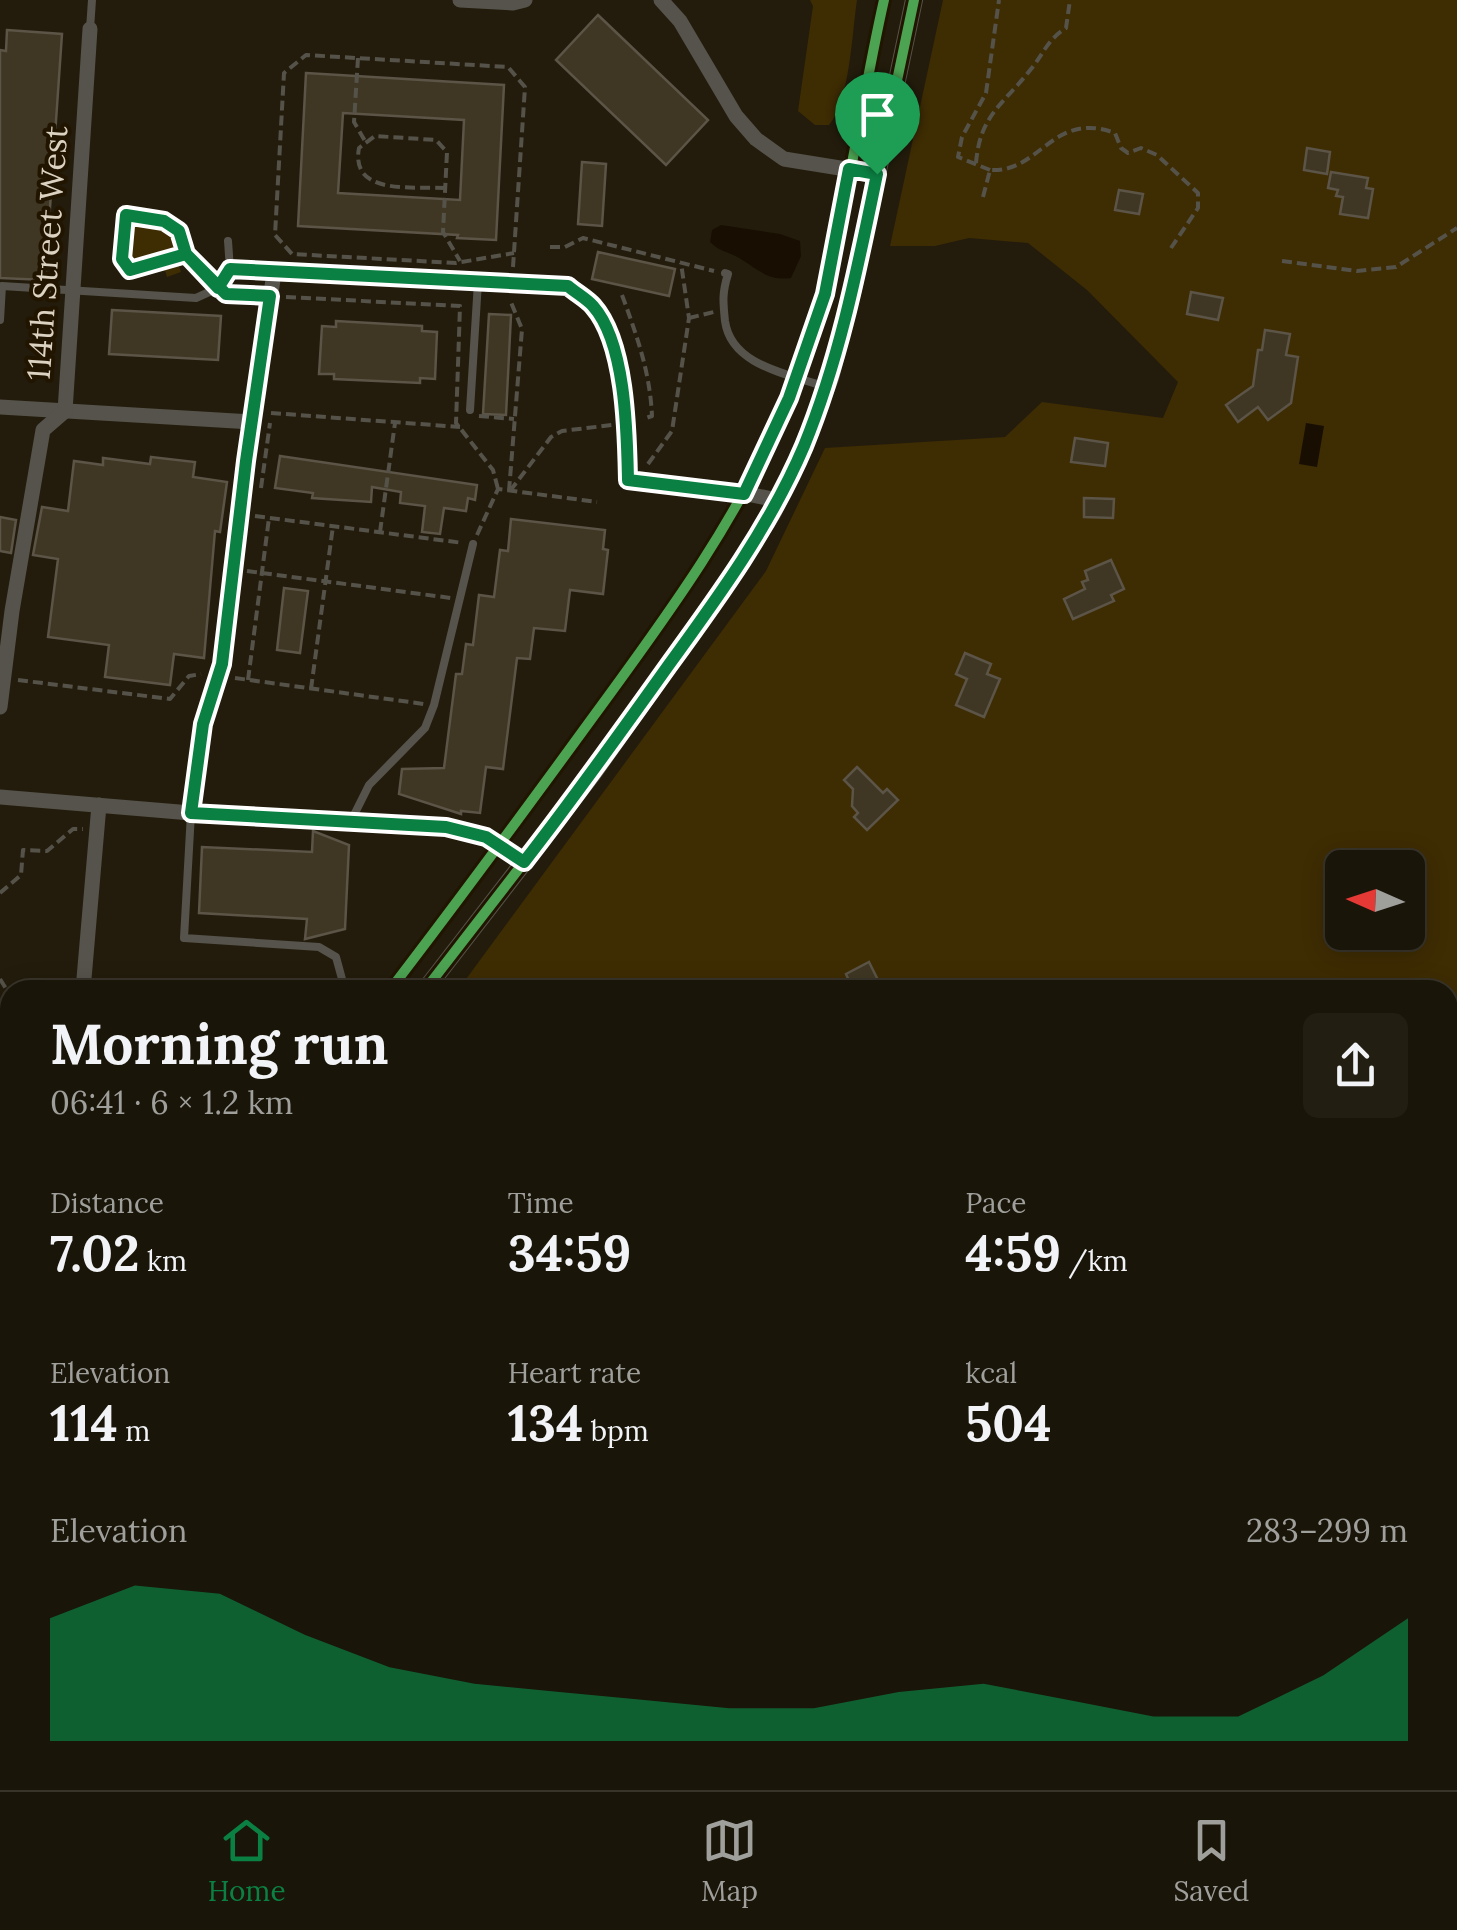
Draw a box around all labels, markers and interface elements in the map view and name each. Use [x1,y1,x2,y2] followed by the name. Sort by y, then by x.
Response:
[835,72,920,175] pin
[850,87,905,142] icon: arrive
[18,124,76,382] street label: 114th Street West
[1325,850,1425,950] north arrow
[1325,850,1425,950] map controls
[50,1009,388,1079] text: Morning run
[1303,1013,1408,1118] button: share
[50,1082,293,1123] text: 06:41 · 6 × 1.2 km
[50,1185,164,1221] text: Distance
[508,1185,574,1221] text: Time
[965,1185,1026,1221] text: Pace
[50,1221,140,1285] text: 7.02
[508,1221,631,1285] text: 34:59
[965,1221,1061,1285] text: 4:59
[140,1243,187,1279] text: km
[1061,1243,1128,1279] text: /km
[50,1355,170,1391] text: Elevation
[508,1355,641,1391] text: Heart rate
[965,1355,1017,1391] text: kcal
[50,1391,118,1455] text: 114
[508,1391,583,1455] text: 134
[965,1391,1051,1455] text: 504
[118,1413,150,1449] text: m
[583,1413,649,1449] text: bpm
[50,1510,187,1551] text: Elevation
[1246,1510,1408,1551] text: 283–299 m
[208,1813,286,1909] tab: Home
[701,1813,758,1909] tab: Map
[1173,1813,1249,1909] tab: Saved

